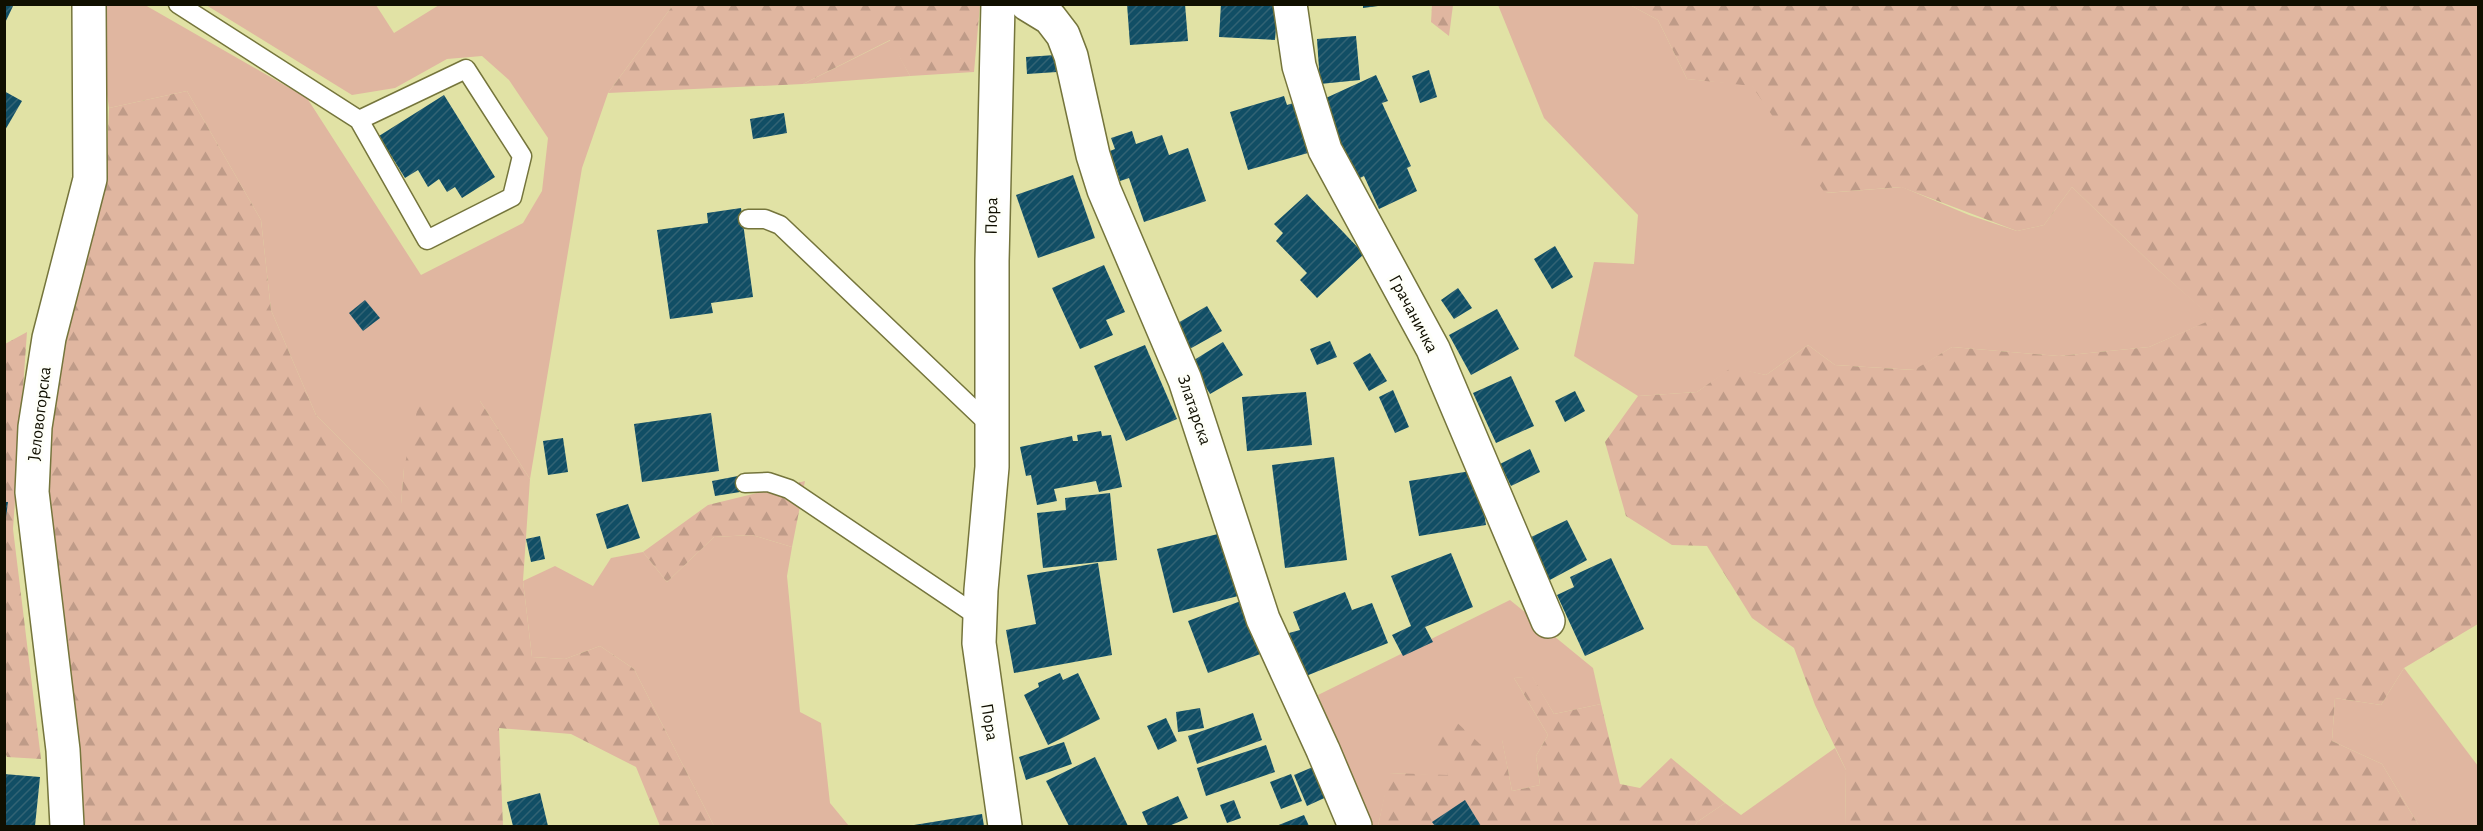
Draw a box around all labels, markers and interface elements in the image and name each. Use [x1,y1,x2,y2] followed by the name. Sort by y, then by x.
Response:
[983,197,1001,235] street label: Пора
[1385,272,1441,356] street label: Грачаничка
[25,366,55,462] street label: Јеловогорска
[1174,373,1214,447] street label: Златарска
[977,702,1001,742] street label: Пора

